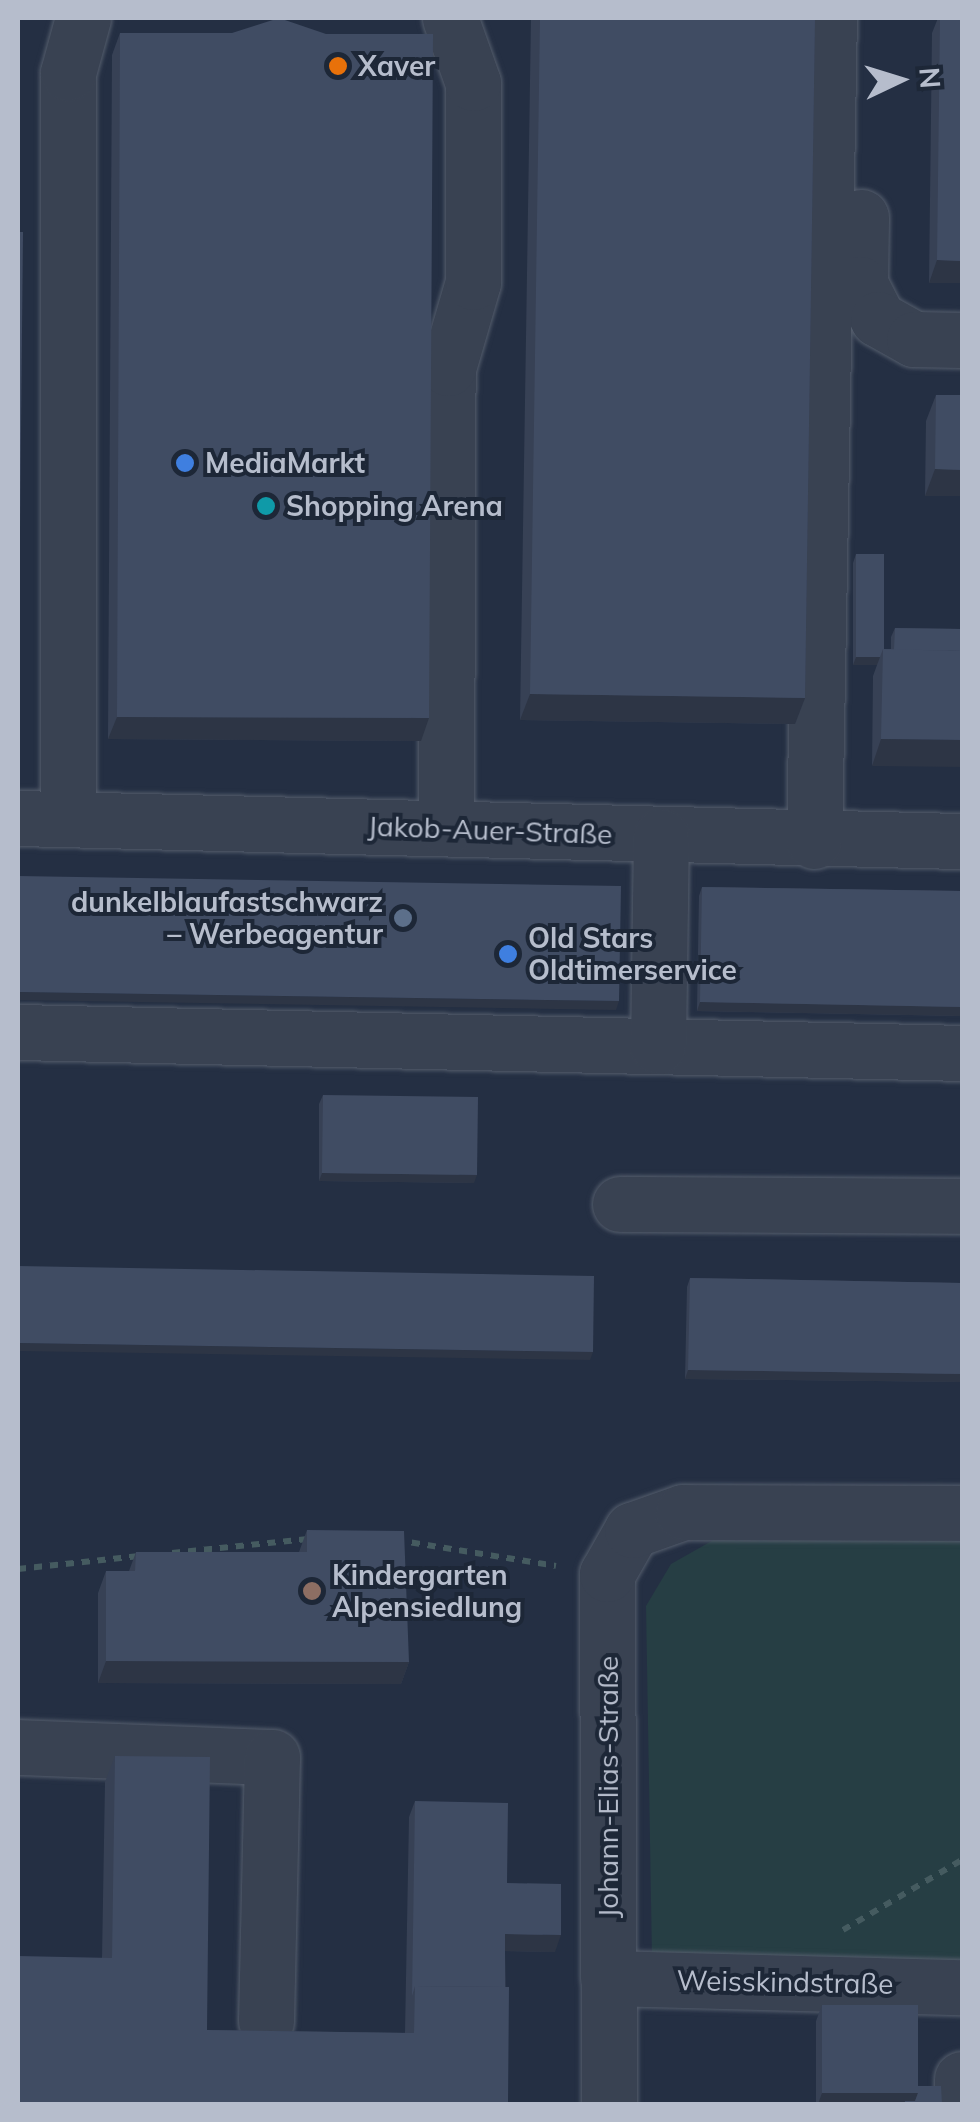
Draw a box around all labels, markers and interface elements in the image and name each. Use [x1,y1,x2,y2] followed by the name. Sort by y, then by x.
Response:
[850,30,950,130] north arrow
[358,49,435,83] place label: Xaver
[327,55,349,77] marker: Xaver
[912,66,949,90] text: N
[205,446,365,480] place label: MediaMarkt
[174,452,196,474] marker: MediaMarkt
[286,489,503,523] place label: Shopping Arena
[255,495,277,517] marker: Shopping Arena
[367,809,613,851] street label: Jakob-Auer-Straße
[71,885,383,951] place label: dunkelblaufastschwarz – Werbeagentur
[392,907,414,929] marker: dunkelblaufastschwarz – Werbeagentur
[528,921,737,987] place label: Old Stars Oldtimerservice
[497,943,519,965] marker: Old Stars Oldtimerservice
[332,1558,522,1624] place label: Kindergarten Alpensiedlung
[301,1580,323,1602] marker: Kindergarten Alpensiedlung
[591,1656,625,1918] street label: Johann-Elias-Straße
[676,1963,894,2001] street label: Weisskindstraße

